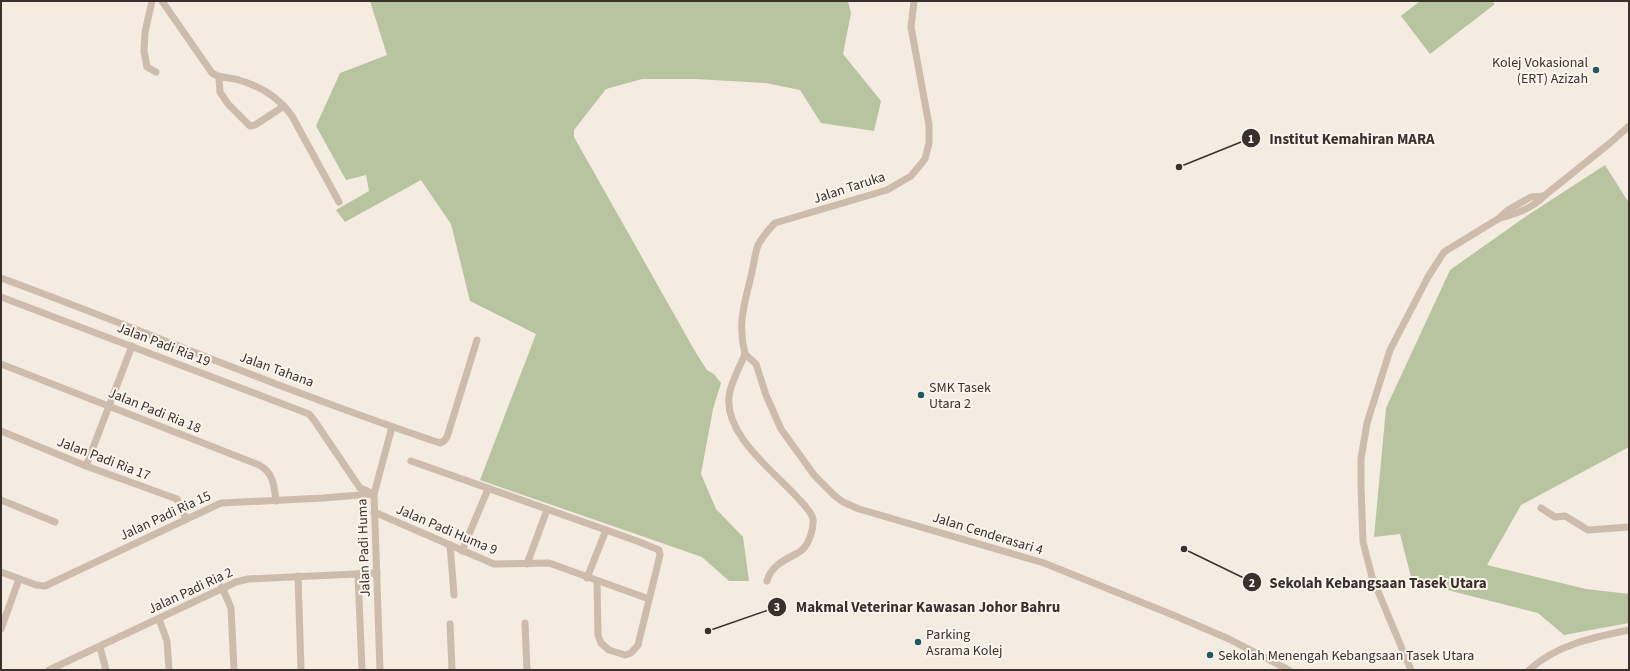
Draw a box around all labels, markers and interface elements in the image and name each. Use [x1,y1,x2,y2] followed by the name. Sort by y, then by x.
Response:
[1492,53,1588,89] place label: Kolej Vokasional (ERT) Azizah
[1591,65,1601,75] marker: Kolej Vokasional (ERT) Azizah
[1241,125,1442,152] callout: Institut Kemahiran MARA
[1269,129,1435,150] text: Institut Kemahiran MARA
[1248,131,1254,148] text: 1
[811,167,888,209] street label: Jalan Taruka
[114,318,213,372] street label: Jalan Padi Ria 19
[237,347,317,393] street label: Jalan Tahana
[929,378,991,414] place label: SMK Tasek Utara 2
[105,383,204,439] street label: Jalan Padi Ria 18
[916,390,926,400] marker: SMK Tasek Utara 2
[54,432,153,486] street label: Jalan Padi Ria 17
[117,486,214,546] street label: Jalan Padi Ria 15
[352,498,376,598] street label: Jalan Padi Huma
[393,500,500,560] street label: Jalan Padi Huma 9
[930,508,1046,560] street label: Jalan Cenderasari 4
[145,562,236,619] street label: Jalan Padi Ria 2
[1242,569,1495,596] callout: Sekolah Kebangsaan Tasek Utara
[1269,573,1487,594] text: Sekolah Kebangsaan Tasek Utara
[1249,575,1255,592] text: 2
[767,594,1068,621] callout: Makmal Veterinar Kawasan Johor Bahru
[796,597,1060,618] text: Makmal Veterinar Kawasan Johor Bahru
[774,599,780,616] text: 3
[926,625,1002,661] place label: Parking Asrama Kolej
[913,637,923,647] marker: Parking Asrama Kolej
[1218,646,1474,666] place label: Sekolah Menengah Kebangsaan Tasek Utara
[1205,650,1215,660] marker: Sekolah Menengah Kebangsaan Tasek Utara

